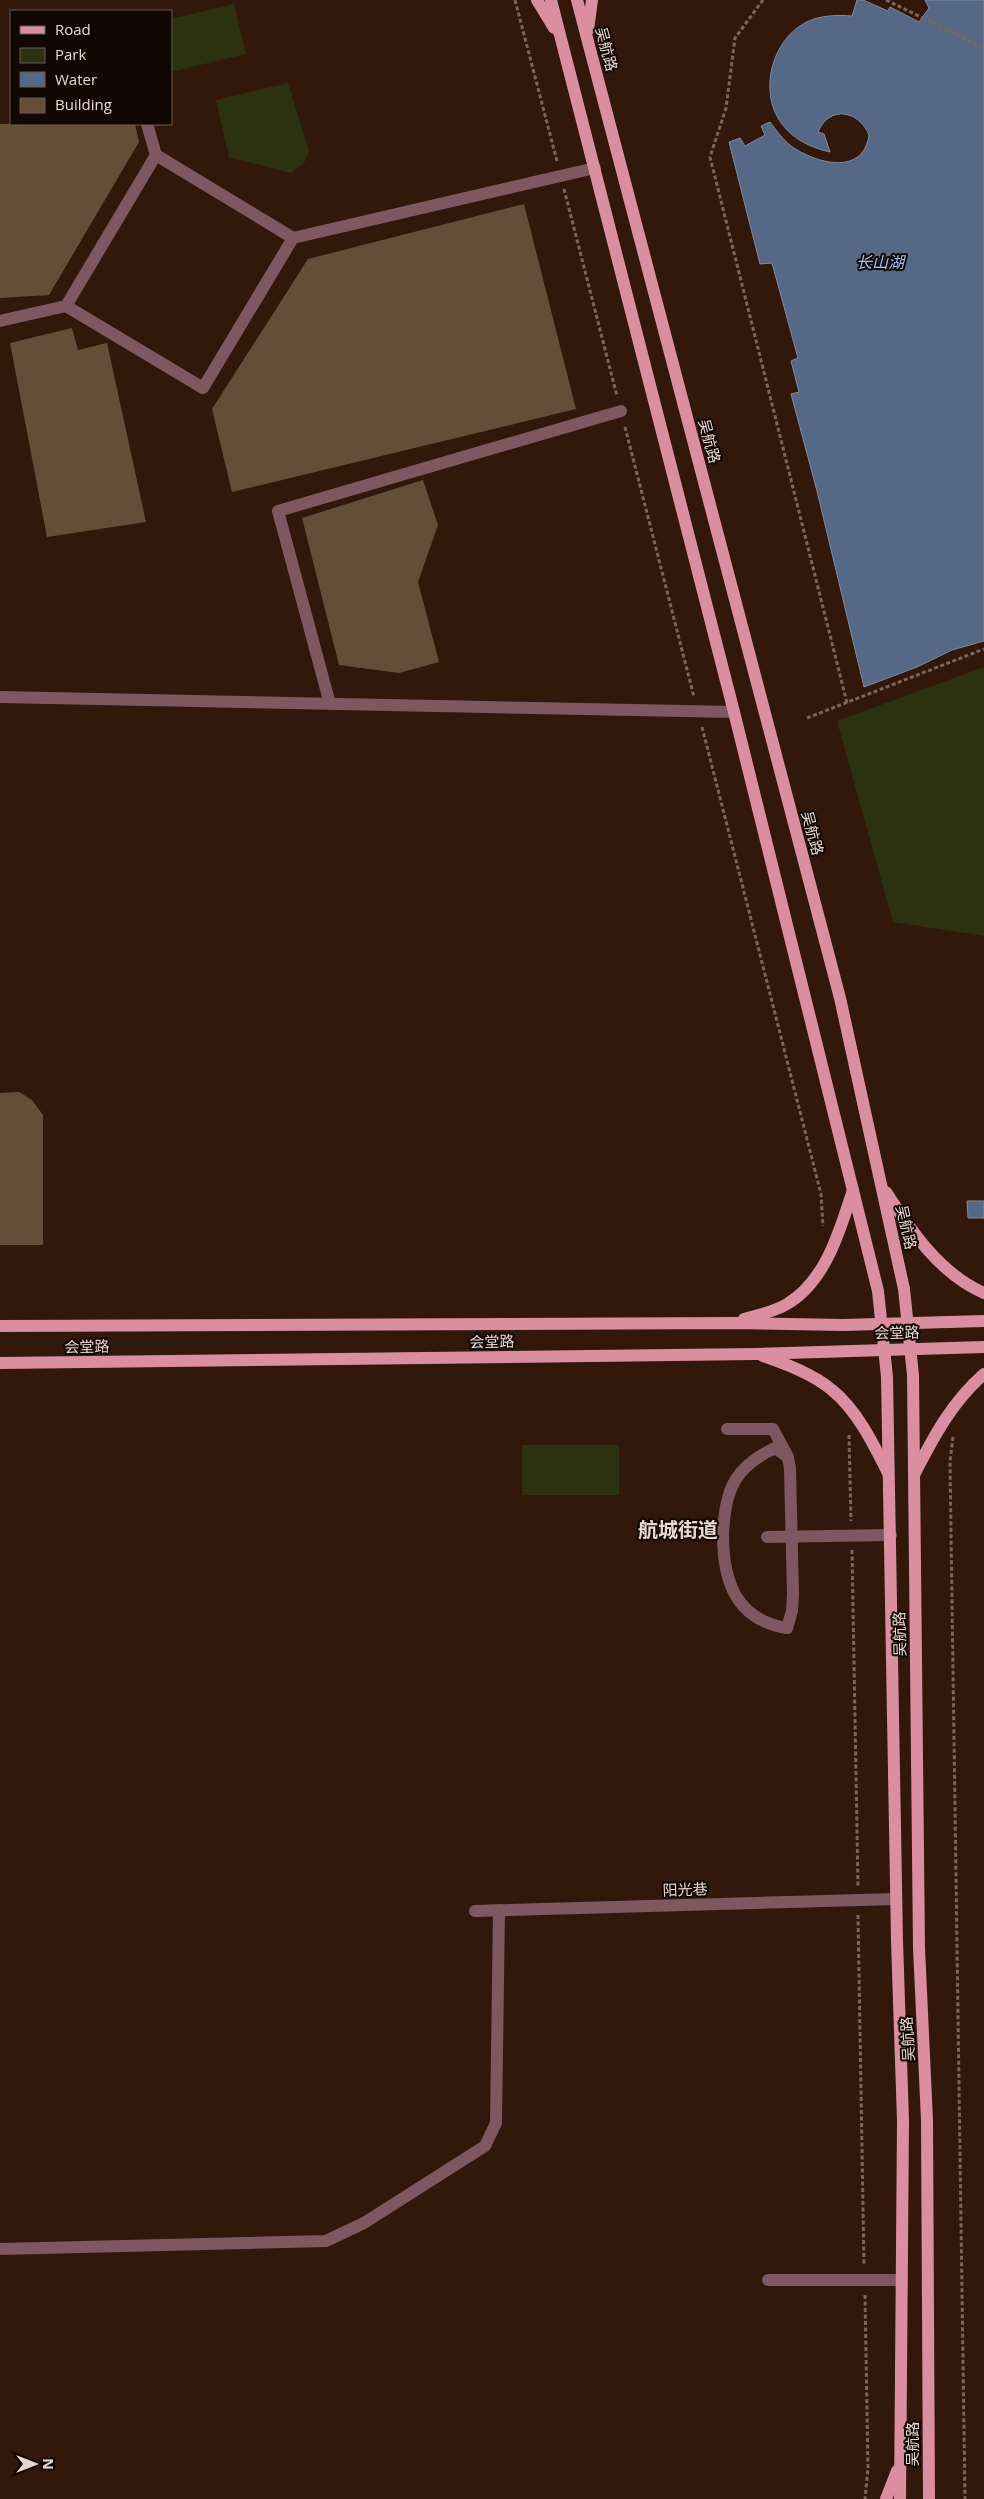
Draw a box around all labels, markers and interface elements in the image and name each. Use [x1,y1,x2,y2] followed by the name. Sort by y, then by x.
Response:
[10,10,172,125] legend
[55,19,91,39] text: Road
[592,25,622,73] street label: 吴航路
[55,44,86,64] text: Park
[55,69,97,89] text: Water
[55,94,112,114] text: Building
[856,251,907,273] water label: 长山湖
[695,417,725,465] street label: 吴航路
[798,809,828,857] street label: 吴航路
[892,1203,922,1251] street label: 吴航路
[874,1322,920,1342] street label: 会堂路
[469,1331,515,1351] street label: 会堂路
[64,1336,110,1356] street label: 会堂路
[638,1516,718,1543] district label: 航城街道
[889,1611,909,1657] street label: 吴航路
[662,1878,708,1900] street label: 阳光巷
[896,2016,918,2062] street label: 吴航路
[902,2421,922,2467] street label: 吴航路
[10,2439,60,2489] north arrow
[39,2458,58,2470] text: N

